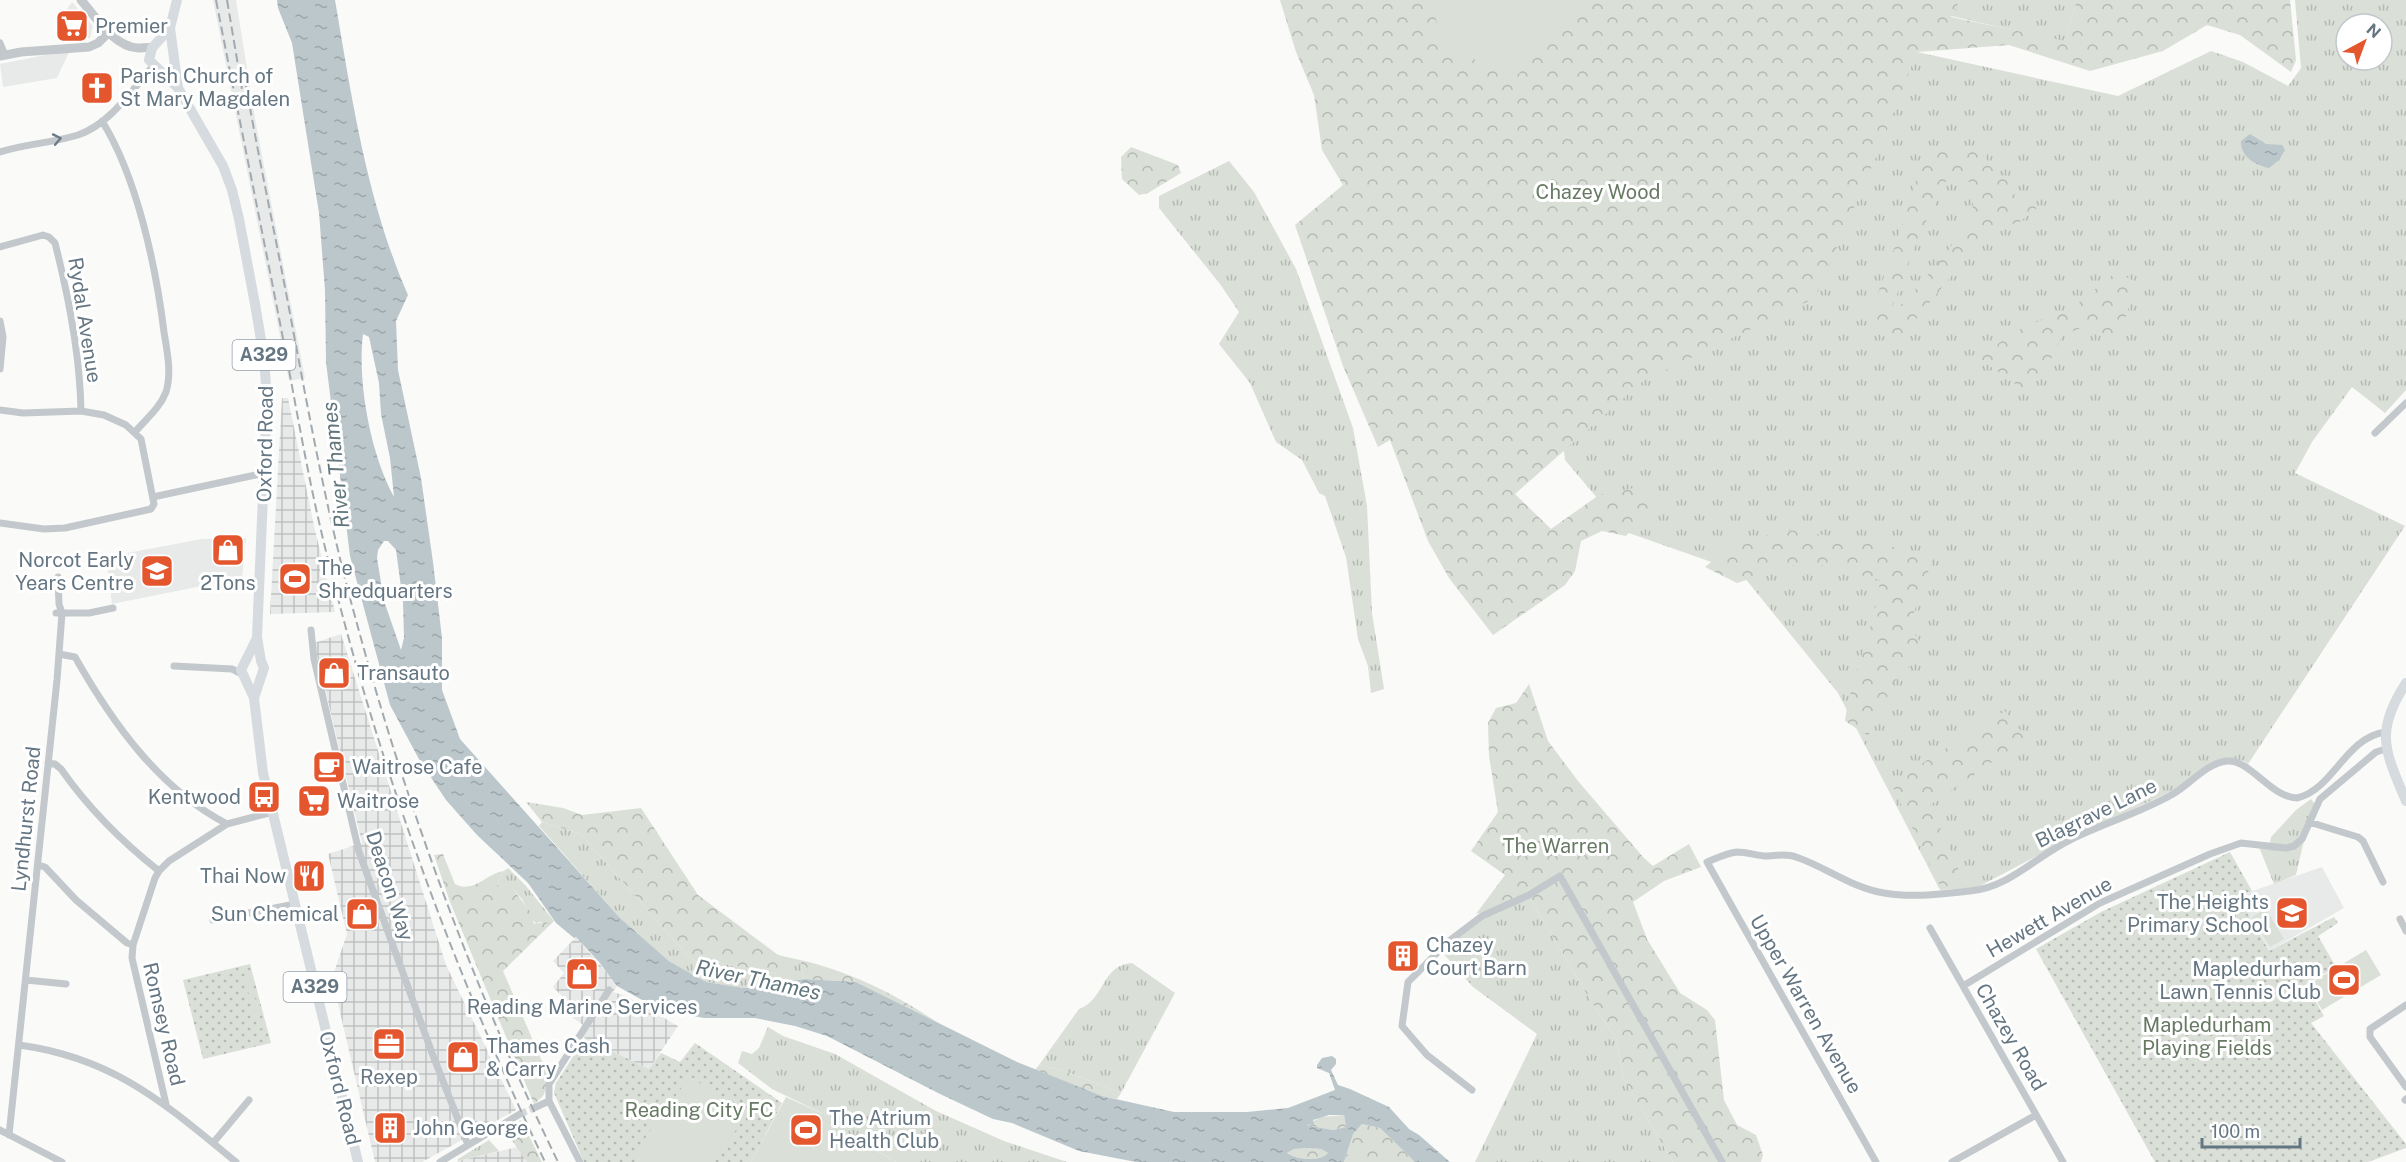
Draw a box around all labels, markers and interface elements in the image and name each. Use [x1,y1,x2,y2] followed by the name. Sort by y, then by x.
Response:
[54,8,90,44] supermarket icon: Premier
[2334,12,2394,72] north arrow
[95,14,168,38] place label: Premier
[2363,20,2384,42] text: N
[120,64,290,111] place label: Parish Church of St Mary Magdalen
[79,70,115,106] church icon: Parish Church of St Mary Magdalen
[52,133,62,146] one-way arrow
[1536,180,1660,204] park label: Chazey Wood
[63,256,107,384] street label: Rydal Avenue
[232,340,296,370] road number: A329
[252,386,278,502] street label: Oxford Road
[316,401,355,530] water label: River Thames
[210,532,246,568] shop icon: 2Tons
[15,548,134,595] place label: Norcot Early Years Centre
[139,553,175,589] school or university icon: Norcot Early Years Centre
[318,556,453,603] place label: The Shredquarters
[277,561,313,597] sports icon: The Shredquarters
[200,571,256,595] place label: 2Tons
[316,655,352,691] shop icon: Transauto
[357,661,450,685] place label: Transauto
[6,745,46,893] street label: Lyndhurst Road
[311,749,347,785] cafe icon: Waitrose Cafe
[352,755,483,779] place label: Waitrose Cafe
[2031,773,2161,853] street label: Blagrave Lane
[246,779,282,815] bus stop icon: Kentwood
[296,783,332,819] supermarket icon: Waitrose
[148,785,241,809] place label: Kentwood
[337,789,419,813] place label: Waitrose
[361,828,419,944] street label: Deacon Way
[1503,834,1609,858] park label: The Warren
[291,858,327,894] restaurant icon: Thai Now
[200,864,286,888] place label: Thai Now
[1982,871,2116,963] street label: Hewett Avenue
[2127,890,2269,937] place label: The Heights Primary School
[2274,895,2310,931] school or university icon: The Heights Primary School
[344,896,380,932] shop icon: Sun Chemical
[211,902,339,926] place label: Sun Chemical
[1745,910,1867,1098] street label: Upper Warren Avenue
[1426,933,1527,980] place label: Chazey Court Barn
[1385,938,1421,974] building icon: Chazey Court Barn
[693,954,823,1005] water label: River Thames
[564,956,600,992] shop icon: Reading Marine Services
[2159,957,2321,1004] place label: Mapledurham Lawn Tennis Club
[138,960,190,1088] street label: Romsey Road
[2326,962,2362,998] sports icon: Mapledurham Lawn Tennis Club
[284,972,346,1002] road number: A329
[1971,979,2051,1095] street label: Chazey Road
[467,995,697,1019] place label: Reading Marine Services
[2142,1013,2272,1060] park label: Mapledurham Playing Fields
[371,1026,407,1062] office icon: Rexep
[314,1029,366,1147] street label: Oxford Road
[486,1034,610,1081] place label: Thames Cash & Carry
[445,1039,481,1075] shop icon: Thames Cash & Carry
[360,1065,418,1089] place label: Rexep
[624,1098,774,1122] park label: Reading City FC
[829,1106,939,1153] place label: The Atrium Health Club
[372,1110,408,1146] building icon: John George
[2202,1111,2300,1149] scale bar
[788,1112,824,1148] sports icon: The Atrium Health Club
[413,1116,528,1140] place label: John George
[2211,1121,2260,1142] text: 100 m

